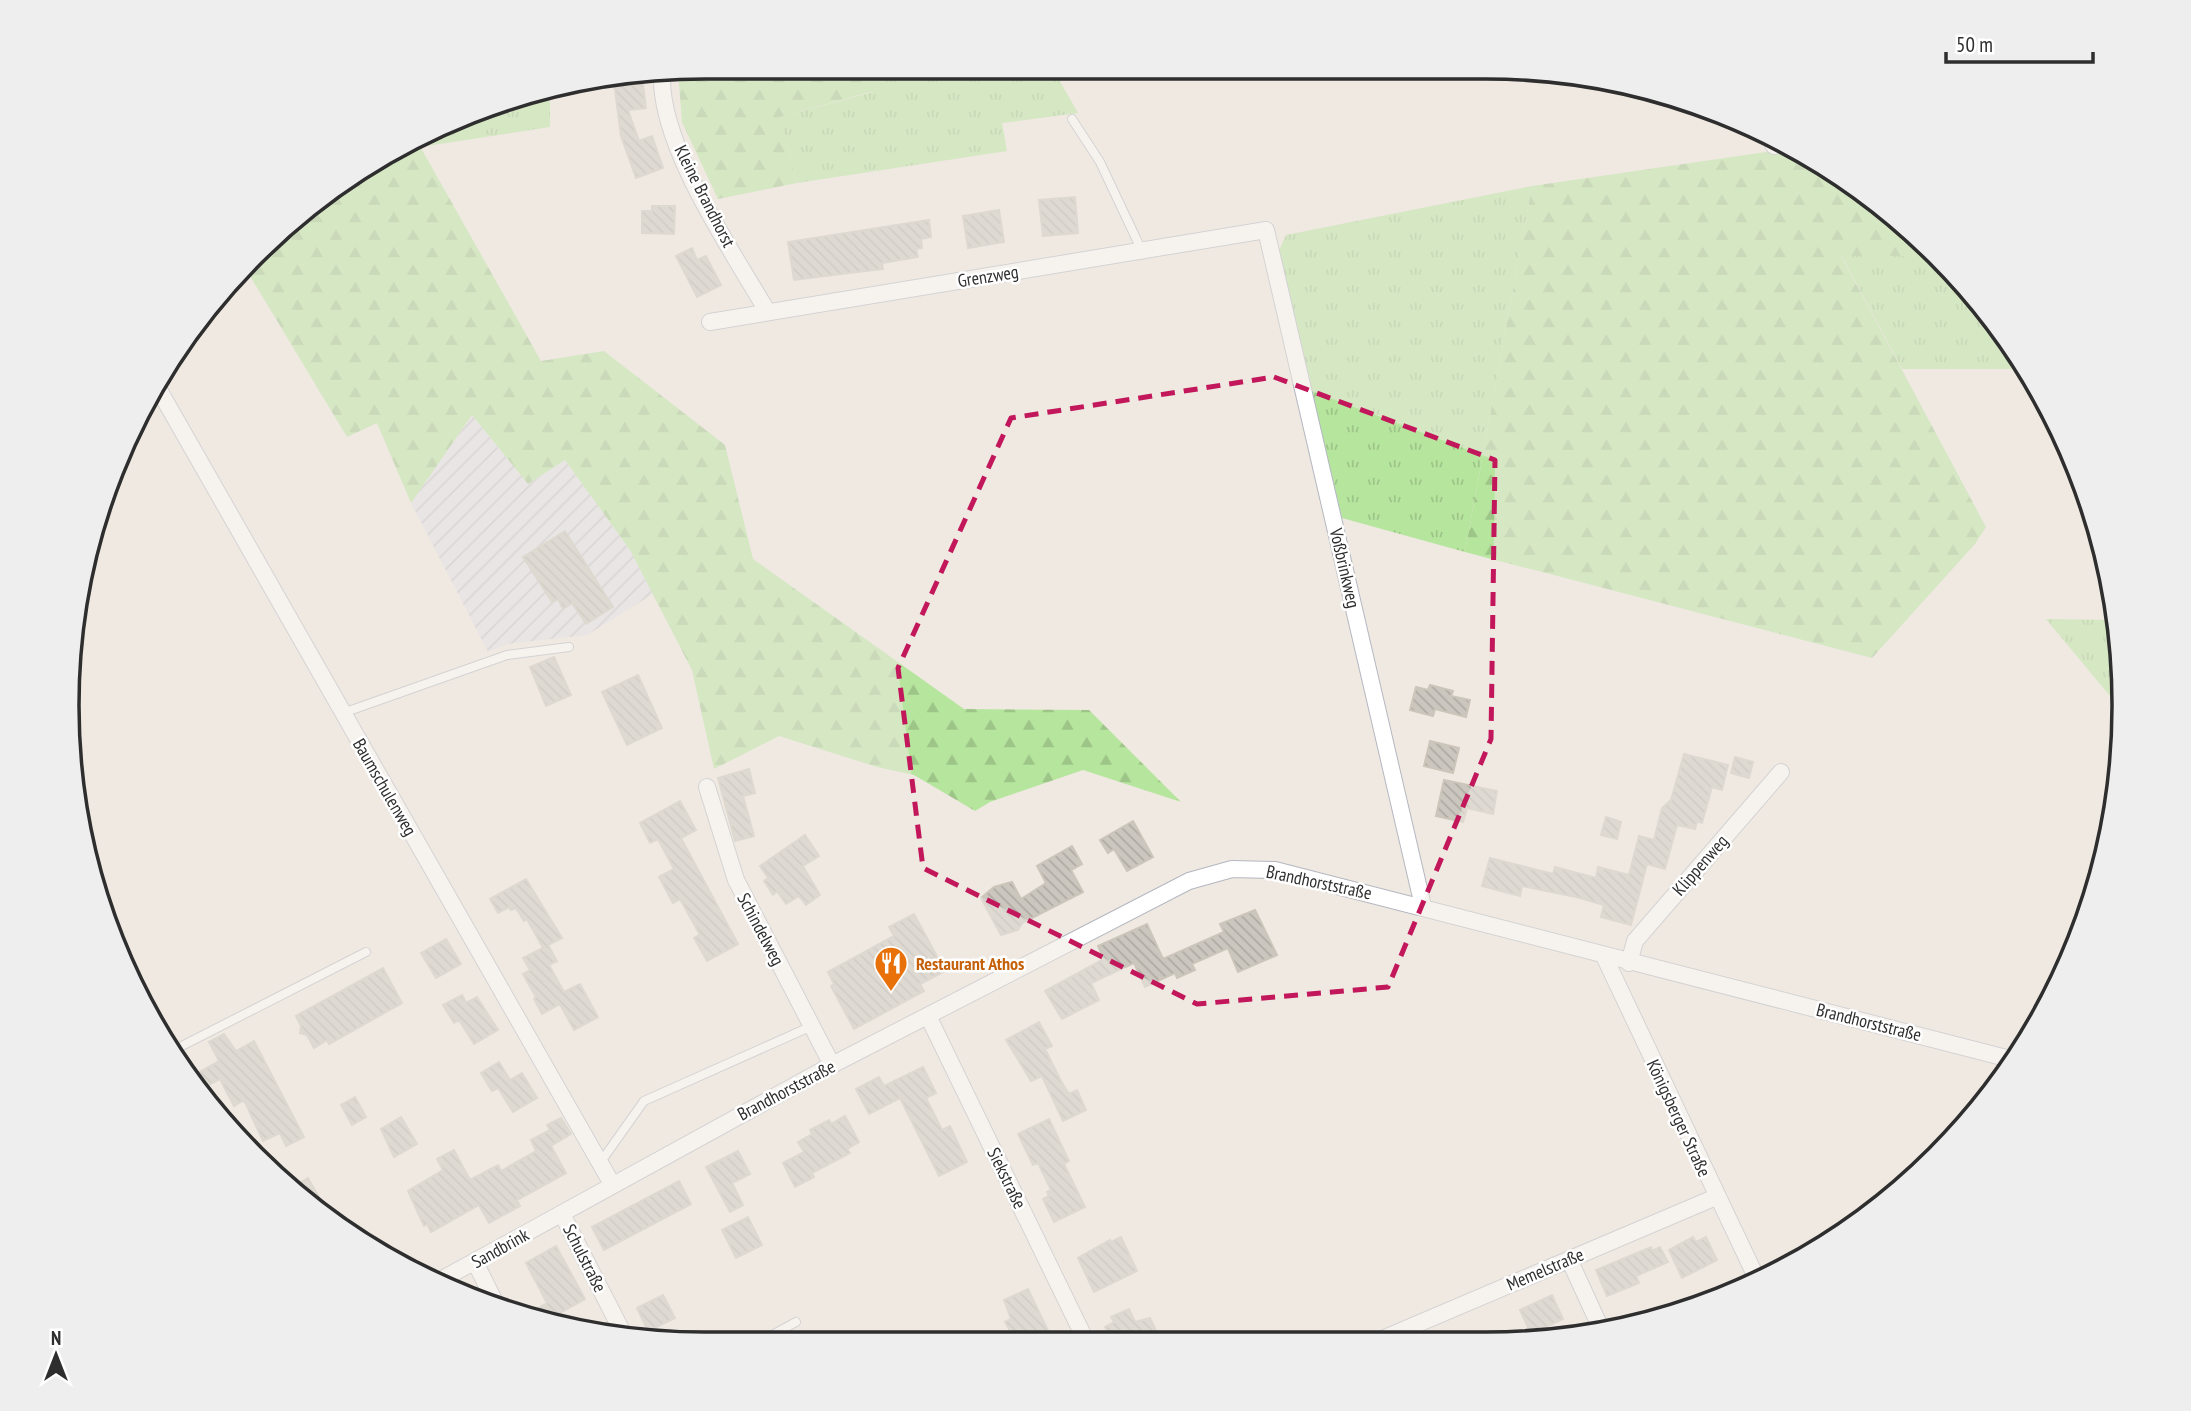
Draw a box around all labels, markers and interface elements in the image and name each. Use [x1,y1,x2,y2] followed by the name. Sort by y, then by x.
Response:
[1946,21,2093,65] scale bar
[1956,31,1993,58] text: 50 m
[669,141,741,251] street label: Kleine Brandhorst
[956,260,1020,292] street label: Grenzweg
[1324,525,1365,610] street label: Voßbrinkweg
[348,734,422,840] street label: Baumschulenweg
[1667,830,1733,900] street label: Klippenweg
[1264,860,1374,904] street label: Brandhorststraße
[732,889,790,969] street label: Schindelweg
[872,944,910,993] restaurant icon: Restaurant Athos
[916,952,1024,975] place label: Restaurant Athos
[1814,998,1924,1046] street label: Brandhorststraße
[733,1055,839,1125] street label: Brandhorststraße
[1642,1056,1716,1180] street label: Königsberger Straße
[982,1144,1032,1212] street label: Siekstraße
[558,1220,612,1296] street label: Schulstraße
[467,1223,533,1273] street label: Sandbrink
[1503,1242,1587,1296] street label: Memelstraße
[21,1320,91,1390] north arrow
[51,1326,61,1350] text: N

